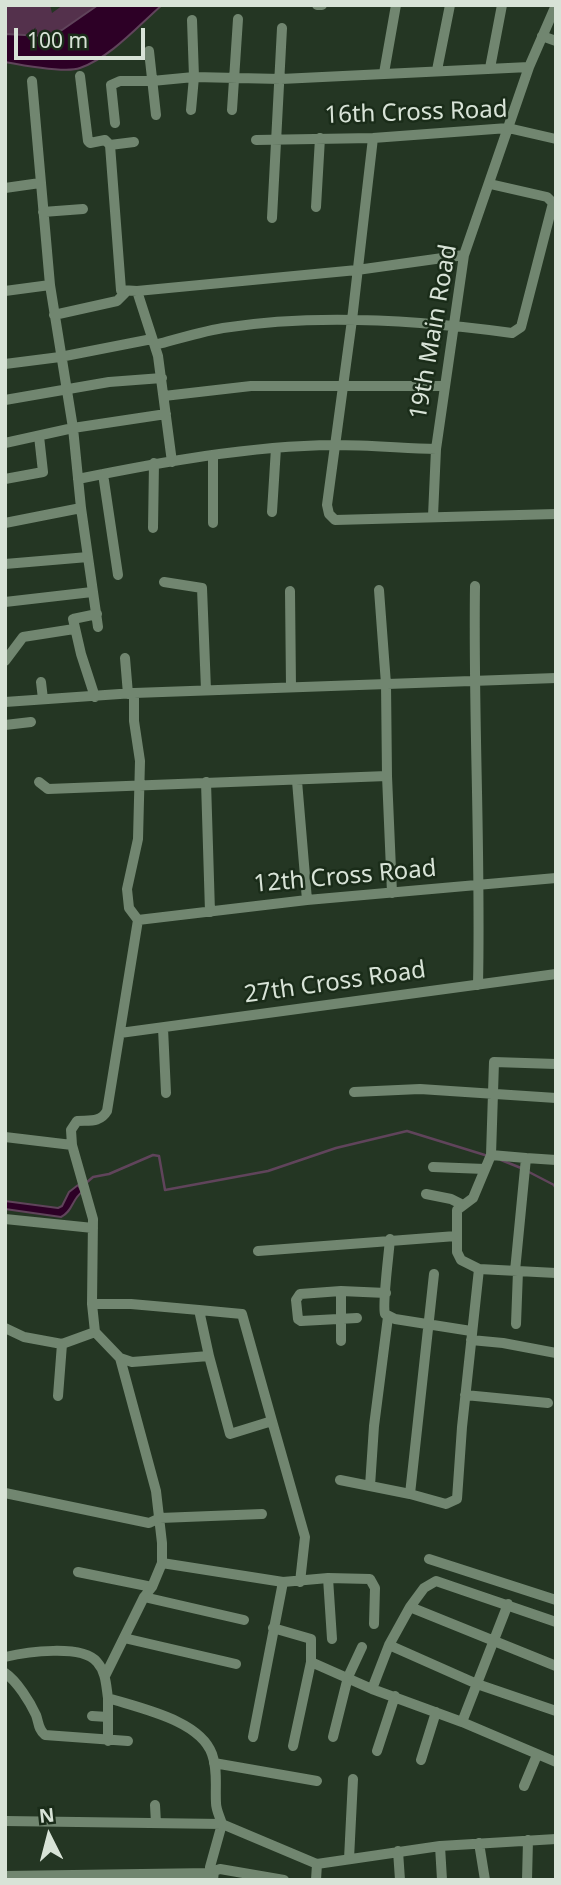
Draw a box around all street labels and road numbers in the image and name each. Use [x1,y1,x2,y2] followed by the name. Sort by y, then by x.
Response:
[324,95,508,131] street label: 16th Cross Road
[404,242,464,422] street label: 19th Main Road
[252,855,438,899] street label: 12th Cross Road
[242,956,428,1010] street label: 27th Cross Road

